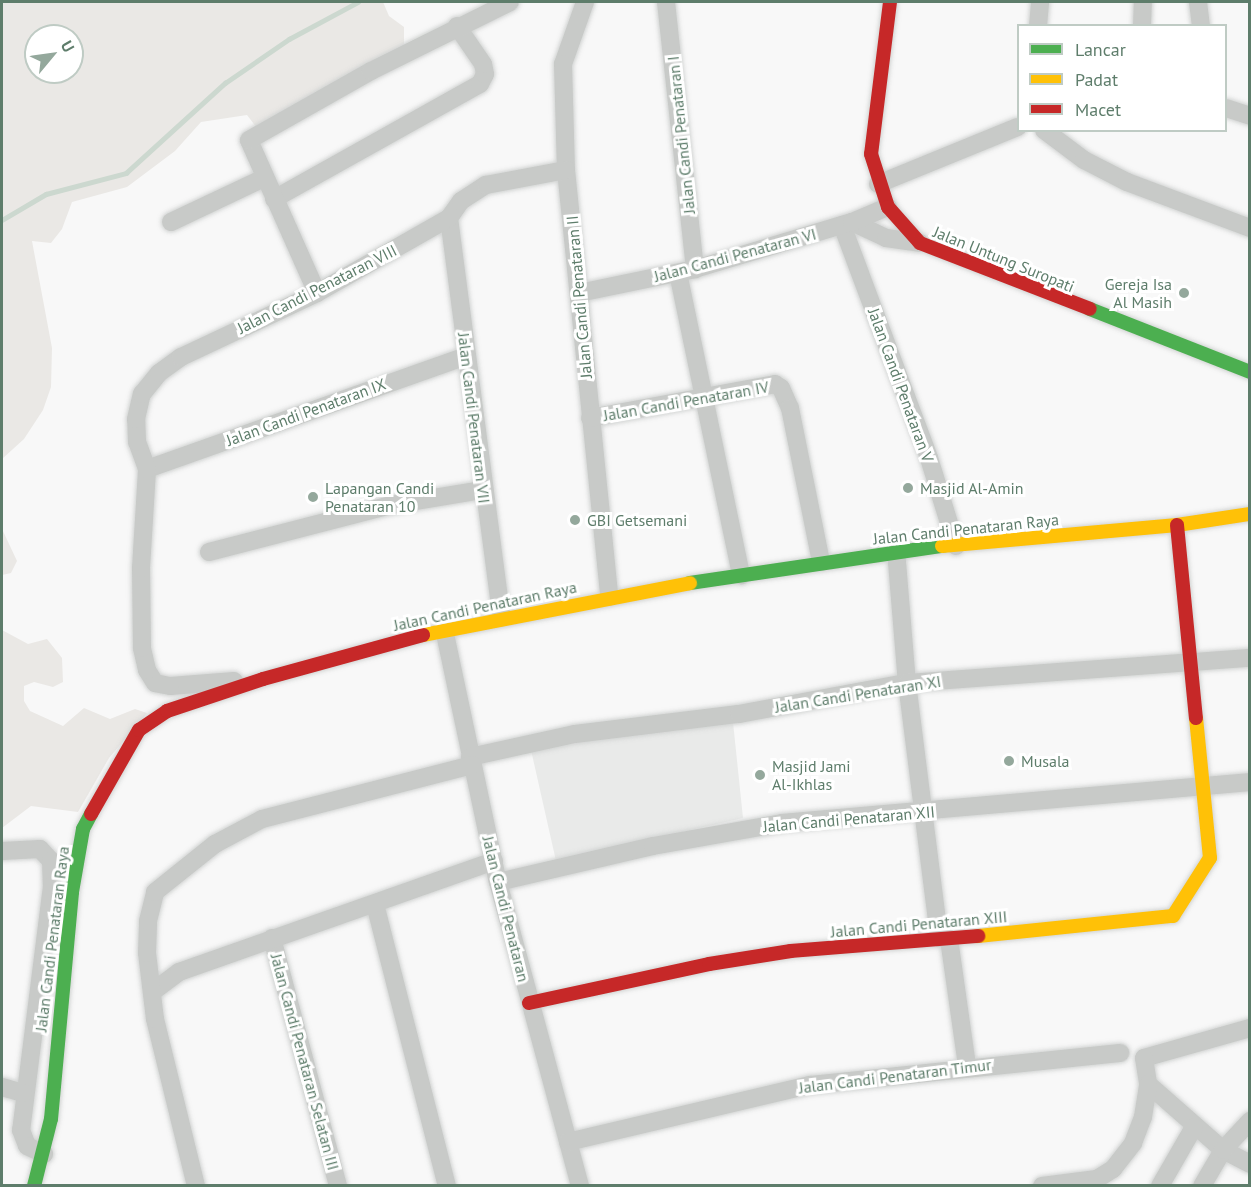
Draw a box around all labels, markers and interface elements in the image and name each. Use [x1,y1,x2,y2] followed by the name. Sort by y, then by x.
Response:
[24,24,84,84] north arrow
[1017,24,1227,132] legend
[57,37,79,55] text: U
[1075,38,1126,61] text: Lancar
[663,55,699,215] street label: Jalan Candi Penataran I
[1075,68,1118,91] text: Padat
[1075,98,1121,121] text: Macet
[562,215,596,379] street label: Jalan Candi Penataran II
[931,222,1077,296] street label: Jalan Untung Suropati
[652,224,818,286] street label: Jalan Candi Penataran VI
[234,240,400,338] street label: Jalan Candi Penataran VIII
[1105,274,1172,312] place label: Gereja Isa Al Masih
[1177,286,1191,300] marker: Gereja Isa Al Masih
[864,305,938,465] street label: Jalan Candi Penataran V
[454,331,494,505] street label: Jalan Candi Penataran VII
[224,374,388,450] street label: Jalan Candi Penataran IX
[602,377,770,425] street label: Jalan Candi Penataran IV
[325,478,434,516] place label: Lapangan Candi Penataran 10
[920,478,1024,498] place label: Masjid Al-Amin
[901,481,915,495] marker: Masjid Al-Amin
[306,490,320,504] marker: Lapangan Candi Penataran 10
[587,510,687,530] place label: GBI Getsemani
[872,510,1060,548] street label: Jalan Candi Penataran Raya
[568,513,582,527] marker: GBI Getsemani
[392,577,578,635] street label: Jalan Candi Penataran Raya
[773,671,943,717] street label: Jalan Candi Penataran XI
[1021,751,1070,771] place label: Musala
[1002,754,1016,768] marker: Musala
[772,756,851,794] place label: Masjid Jami Al-Ikhlas
[753,768,767,782] marker: Masjid Jami Al-Ikhlas
[762,802,936,836] street label: Jalan Candi Penataran XII
[479,834,533,984] street label: Jalan Candi Penataran
[31,845,73,1033] street label: Jalan Candi Penataran Raya
[830,907,1008,941] street label: Jalan Candi Penataran XIII
[267,952,343,1172] street label: Jalan Candi Penataran Selatan III
[797,1055,993,1097] street label: Jalan Candi Penataran Timur

